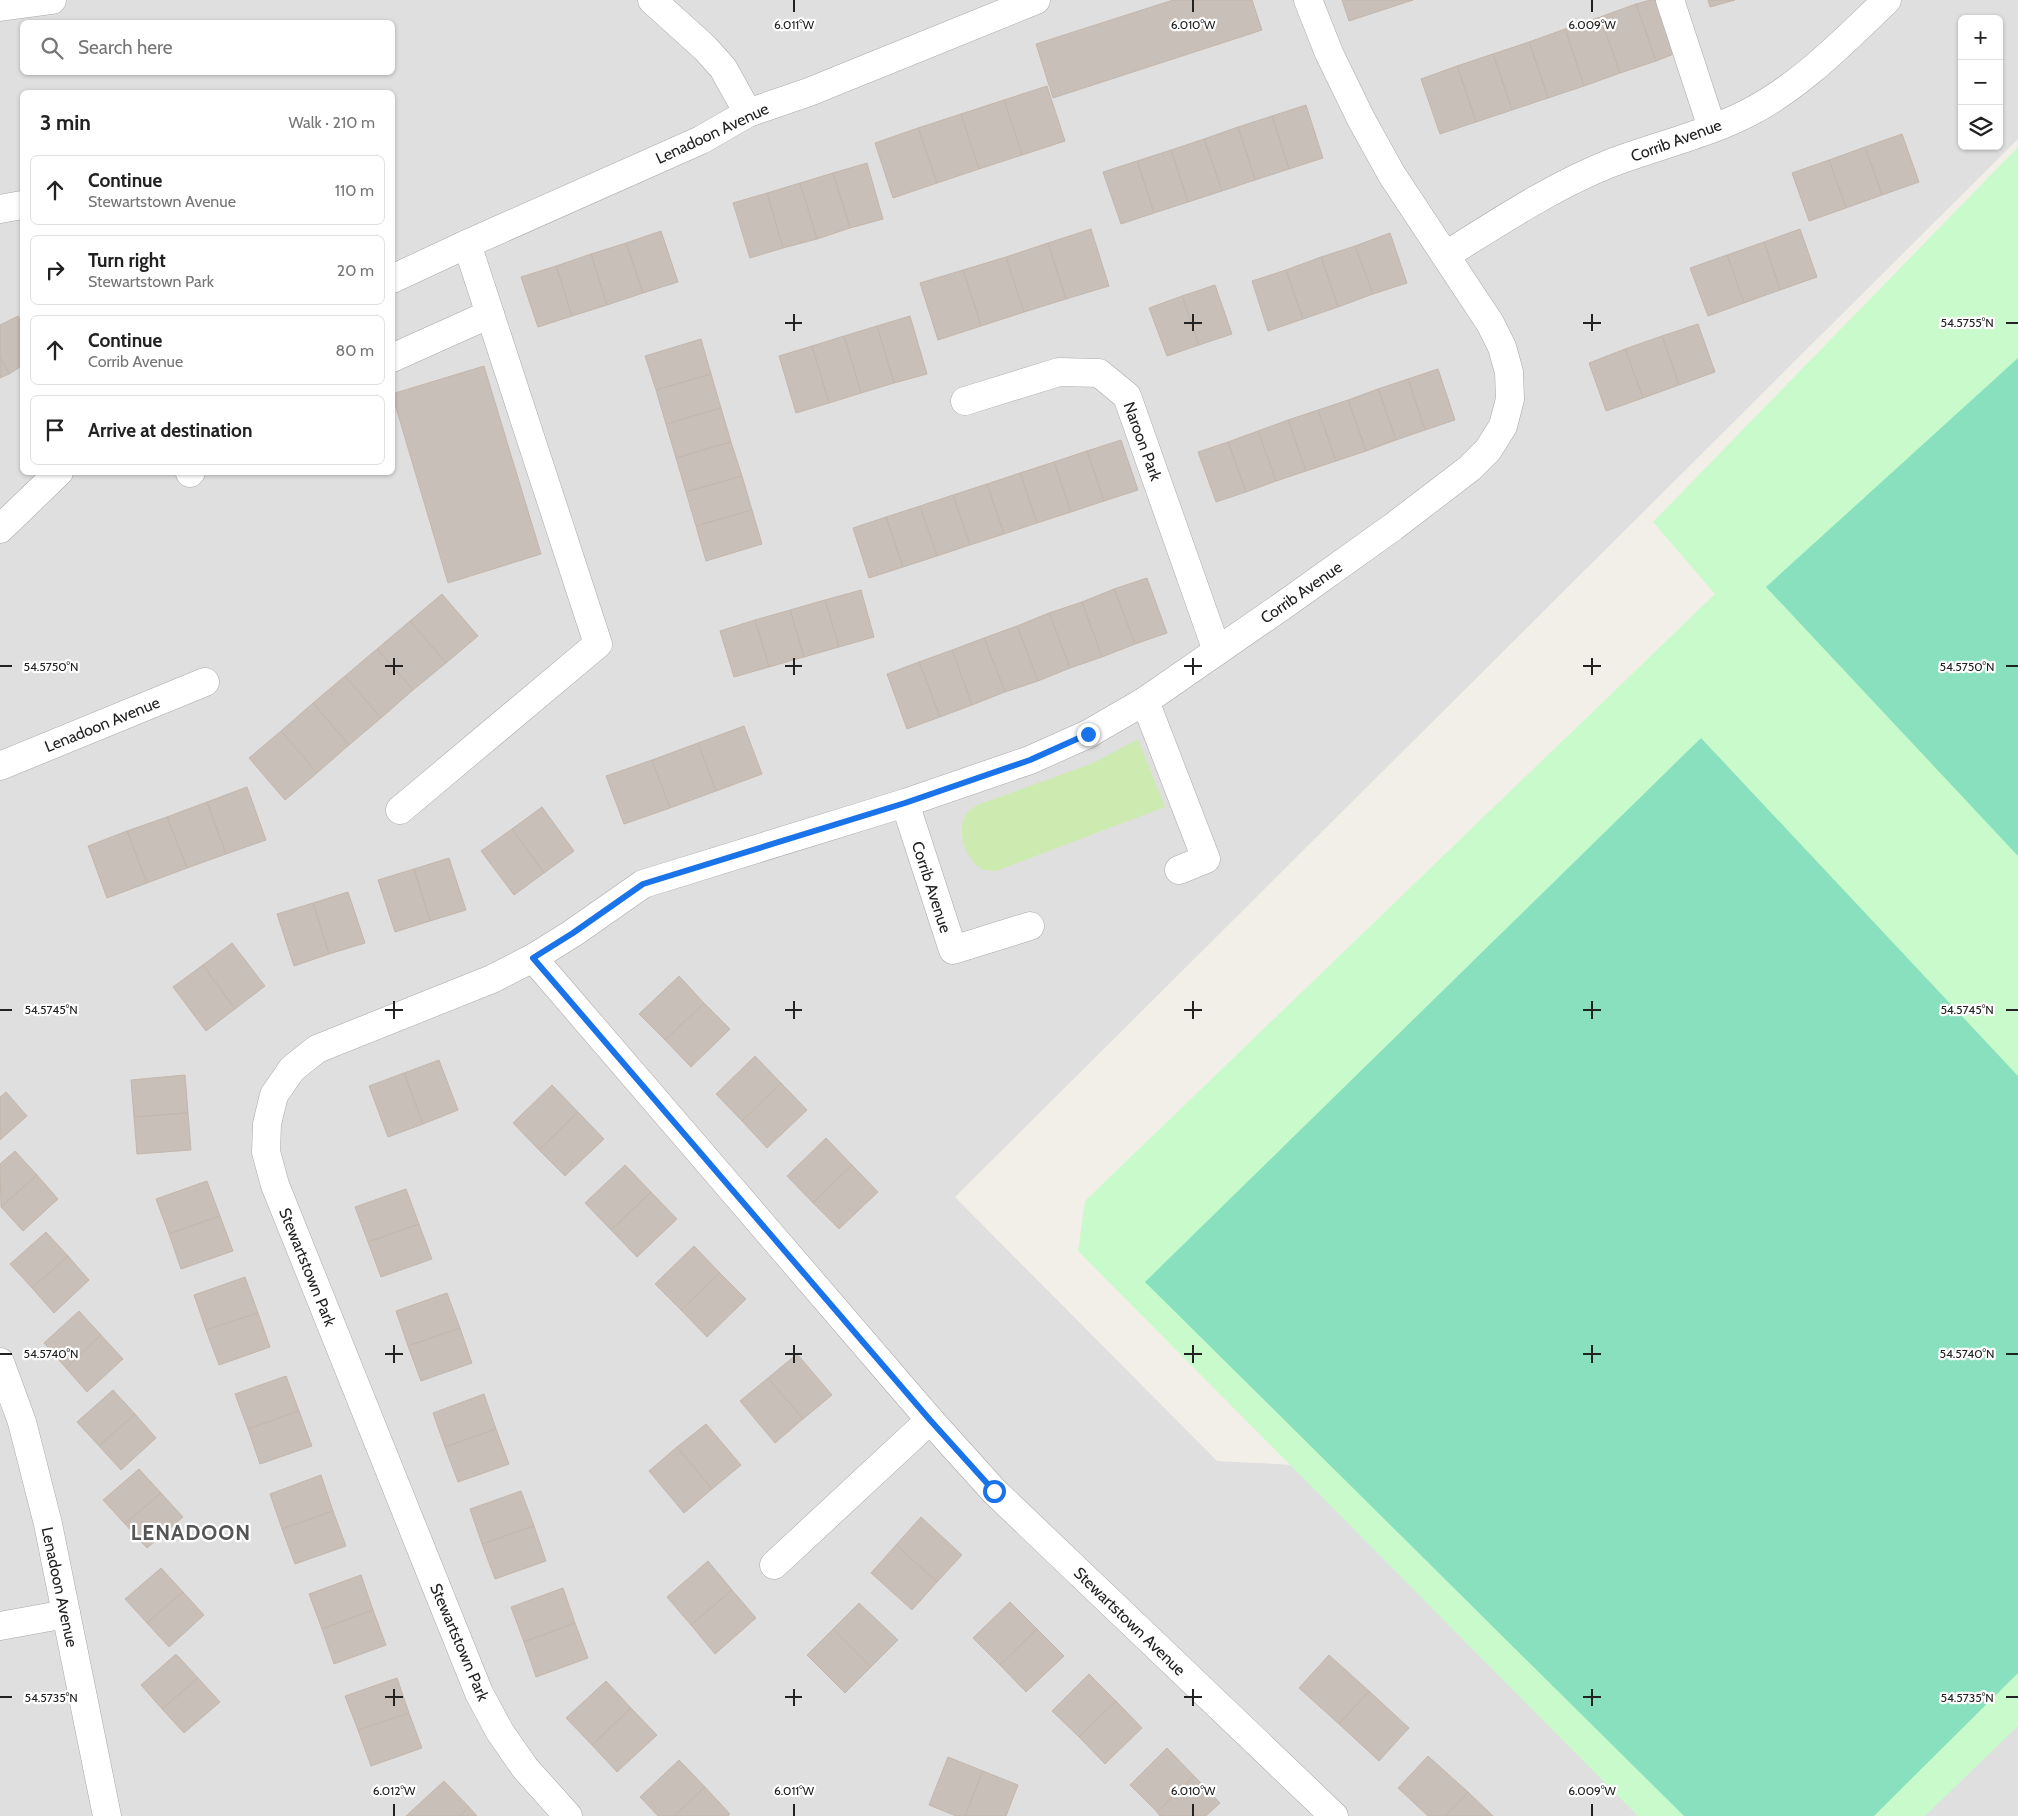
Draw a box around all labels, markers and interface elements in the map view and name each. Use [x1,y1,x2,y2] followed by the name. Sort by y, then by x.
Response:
[1958,15,2003,150] map controls
[1958,15,2003,60] button: +
[774,17,815,32] text: 6.011°W
[1171,17,1216,32] text: 6.010°W
[1568,17,1616,32] text: 6.009°W
[20,20,395,75] search box
[38,34,66,62] icon: search
[78,36,172,59] text: Search here
[1958,60,2003,105] button: −
[653,99,772,168] street label: Lenadoon Avenue
[1958,105,2003,150] button: layers
[40,110,91,135] text: 3 min
[288,113,375,132] text: Walk · 210 m
[1628,115,1724,166] street label: Corrib Avenue
[88,169,162,192] text: Continue
[41,176,69,204] icon: ahead
[335,181,374,200] text: 110 m
[88,192,236,211] text: Stewartstown Avenue
[88,249,166,272] text: Turn right
[41,256,69,284] icon: right
[337,261,374,280] text: 20 m
[88,272,214,291] text: Stewartstown Park
[1940,315,1994,330] text: 54.5755°N
[88,329,162,352] text: Continue
[41,336,69,364] icon: ahead
[336,341,374,360] text: 80 m
[88,352,183,371] text: Corrib Avenue
[1119,399,1166,484] street label: Naroon Park
[41,416,69,444] icon: arrive
[88,419,252,442] text: Arrive at destination
[1257,557,1346,627] street label: Corrib Avenue
[23,659,79,674] text: 54.5750°N
[1939,659,1995,674] text: 54.5750°N
[42,693,163,756] street label: Lenadoon Avenue
[1077,723,1100,746] route end
[908,839,955,935] street label: Corrib Avenue
[24,1002,78,1017] text: 54.5745°N
[1940,1002,1994,1017] text: 54.5745°N
[275,1205,340,1330] street label: Stewartstown Park
[23,1346,79,1361] text: 54.5740°N
[1939,1346,1995,1361] text: 54.5740°N
[983,1480,1006,1503] route start
[131,1520,251,1545] district label: LENADOON
[37,1525,82,1649] street label: Lenadoon Avenue
[1070,1563,1189,1680] street label: Stewartstown Avenue
[426,1581,493,1705] street label: Stewartstown Park
[24,1690,78,1705] text: 54.5735°N
[1940,1690,1994,1705] text: 54.5735°N
[373,1783,416,1798] text: 6.012°W
[774,1783,815,1798] text: 6.011°W
[1171,1783,1216,1798] text: 6.010°W
[1568,1783,1616,1798] text: 6.009°W

